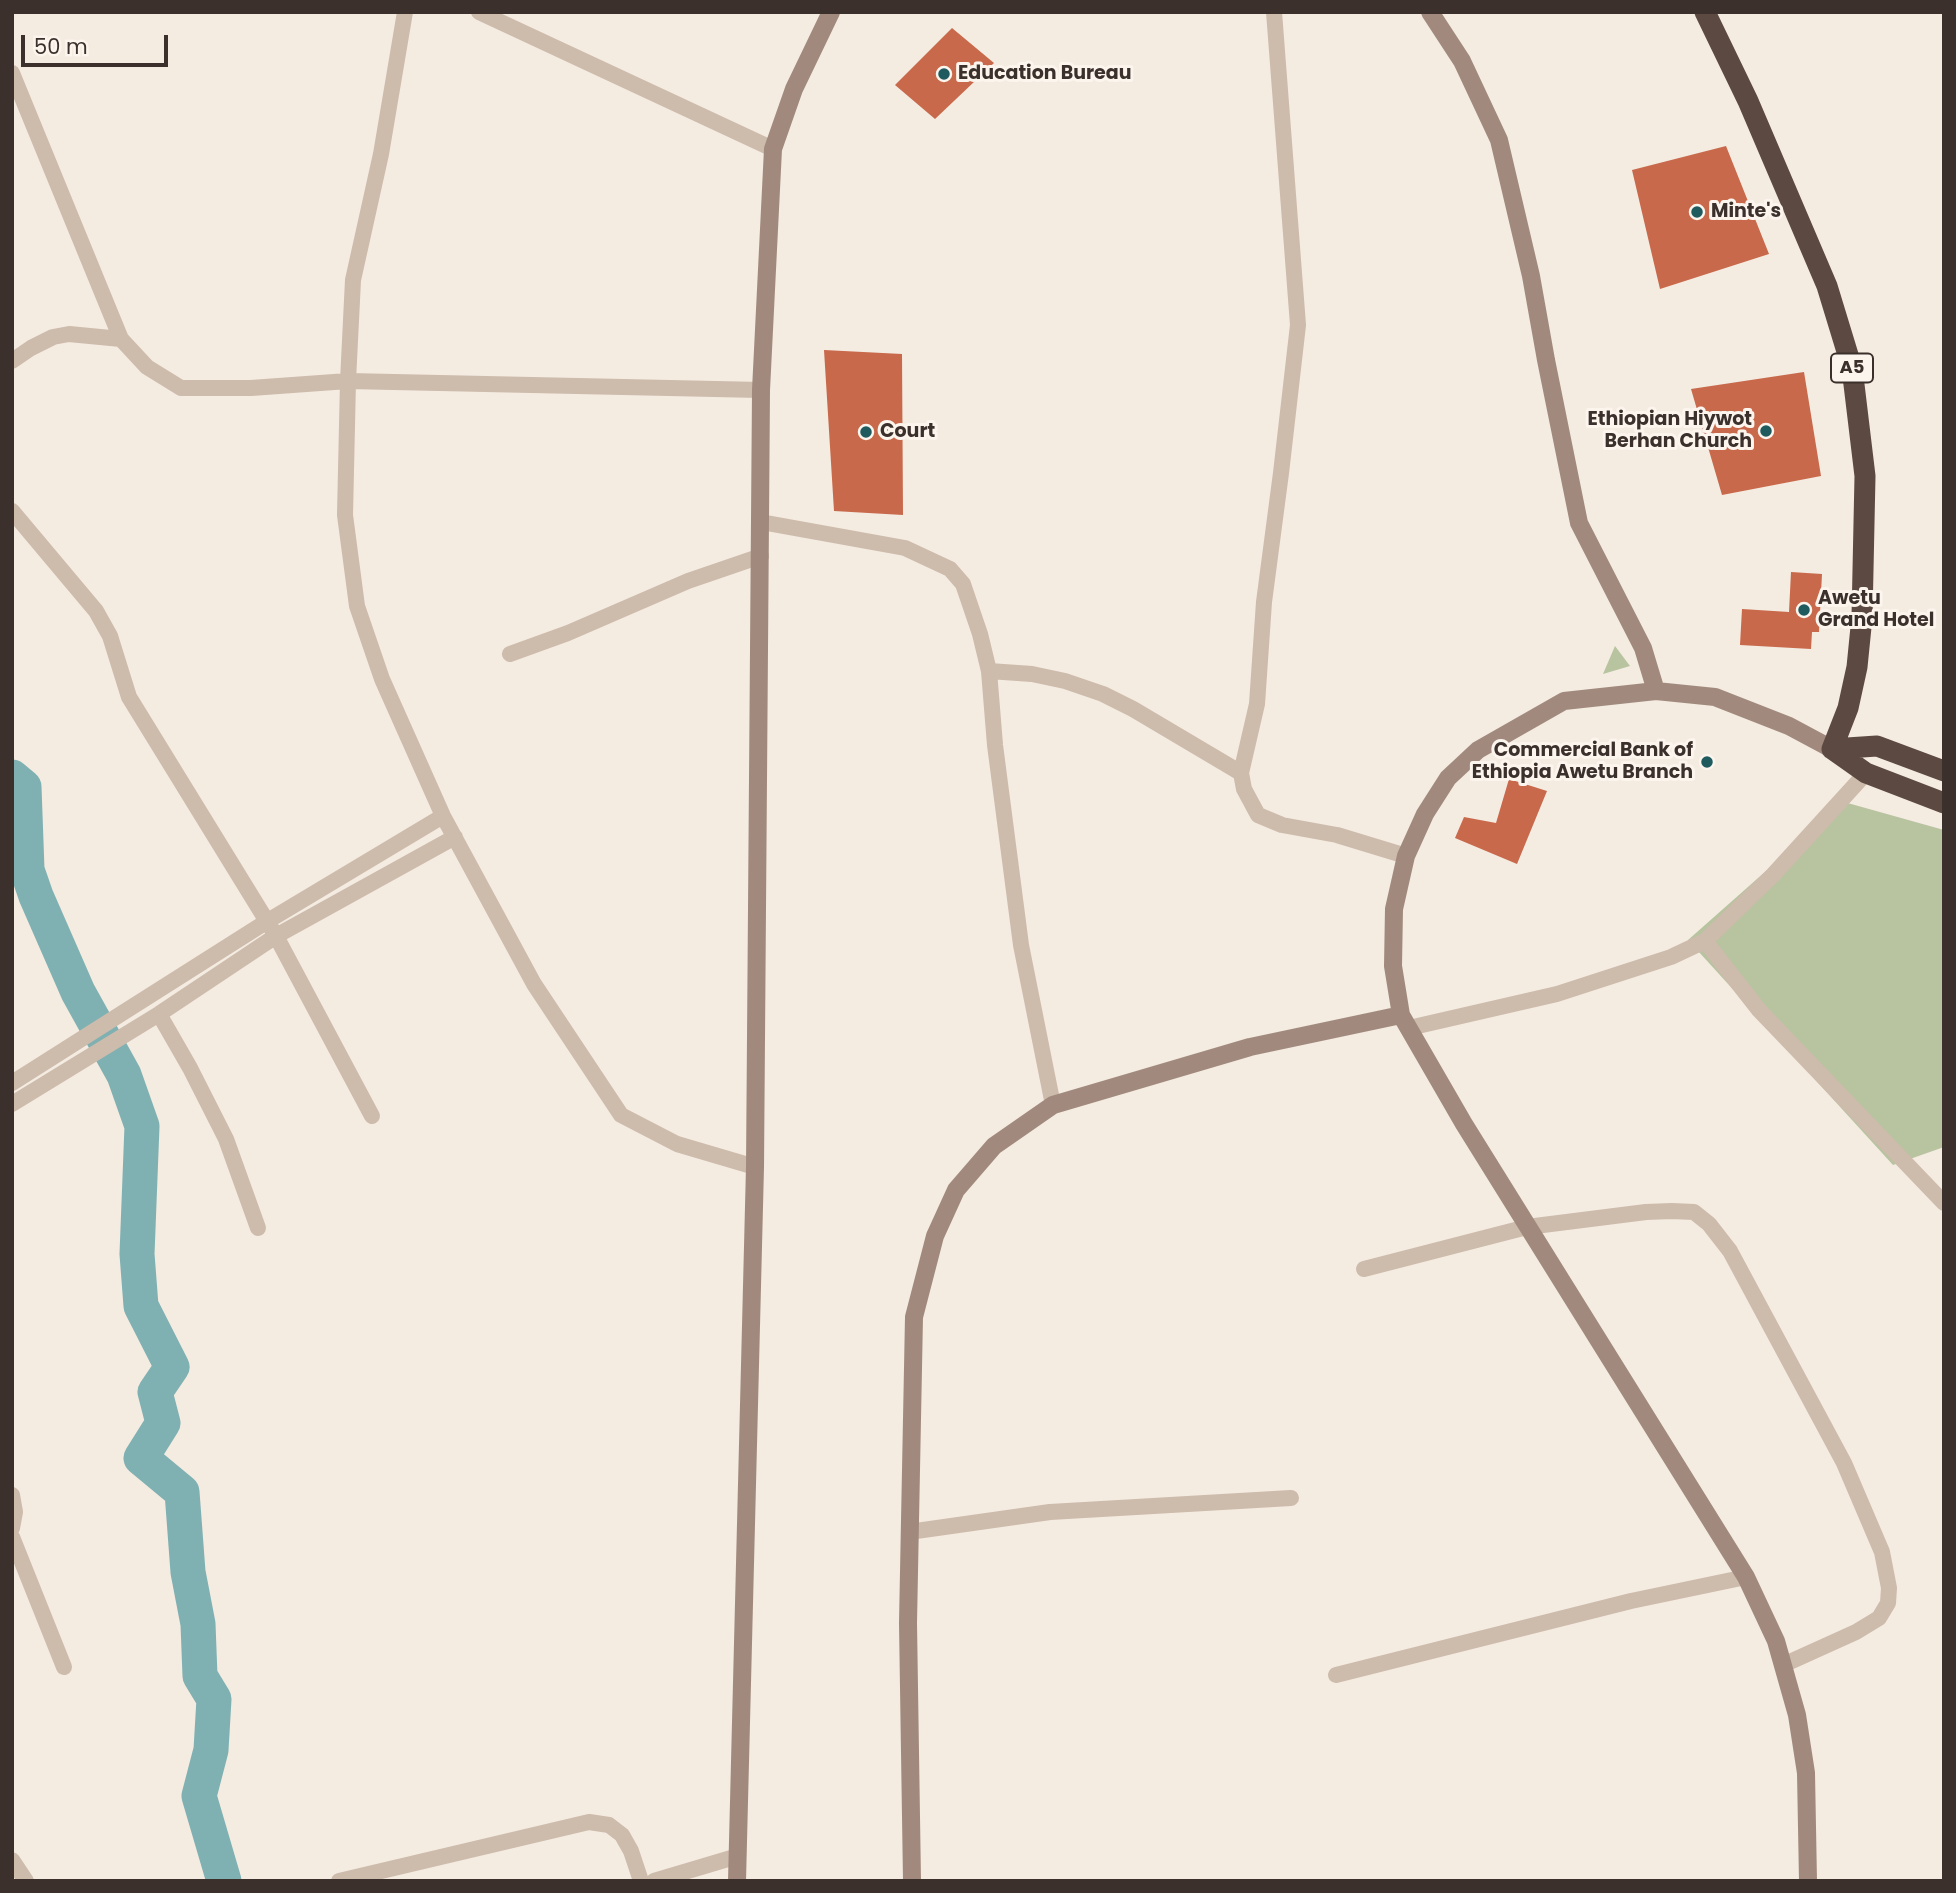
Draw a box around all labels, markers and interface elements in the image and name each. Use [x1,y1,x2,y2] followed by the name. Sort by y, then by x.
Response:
[24,21,172,65] scale bar
[34,32,88,61] text: 50 m
[958,63,1132,85] place label: Education Bureau
[936,66,952,82] marker: Education Bureau
[1711,201,1781,223] place label: Minte's
[1689,204,1705,220] marker: Minte's
[1831,354,1873,382] road number: A5
[1587,409,1752,453] place label: Ethiopian Hiywot Berhan Church
[880,421,935,443] place label: Court
[1758,423,1774,439] marker: Ethiopian Hiywot Berhan Church
[858,424,874,440] marker: Court
[1818,588,1934,632] place label: Awetu Grand Hotel
[1796,602,1812,618] marker: Awetu Grand Hotel
[1472,740,1693,784] place label: Commercial Bank of Ethiopia Awetu Branch
[1699,754,1715,770] marker: Commercial Bank of Ethiopia Awetu Branch

